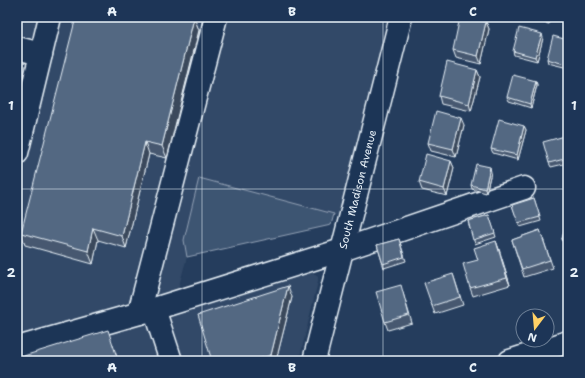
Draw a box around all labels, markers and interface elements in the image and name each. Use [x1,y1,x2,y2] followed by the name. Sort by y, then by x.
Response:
[107,3,117,20] text: A
[288,3,296,20] text: B
[469,3,477,20] text: C
[8,97,14,114] text: 1
[571,97,577,114] text: 1
[336,128,380,251] street label: South Madison Avenue
[6,264,16,281] text: 2
[569,264,579,281] text: 2
[515,308,555,348] north arrow
[526,329,539,346] text: N
[107,359,117,376] text: A
[288,359,296,376] text: B
[469,359,477,376] text: C

